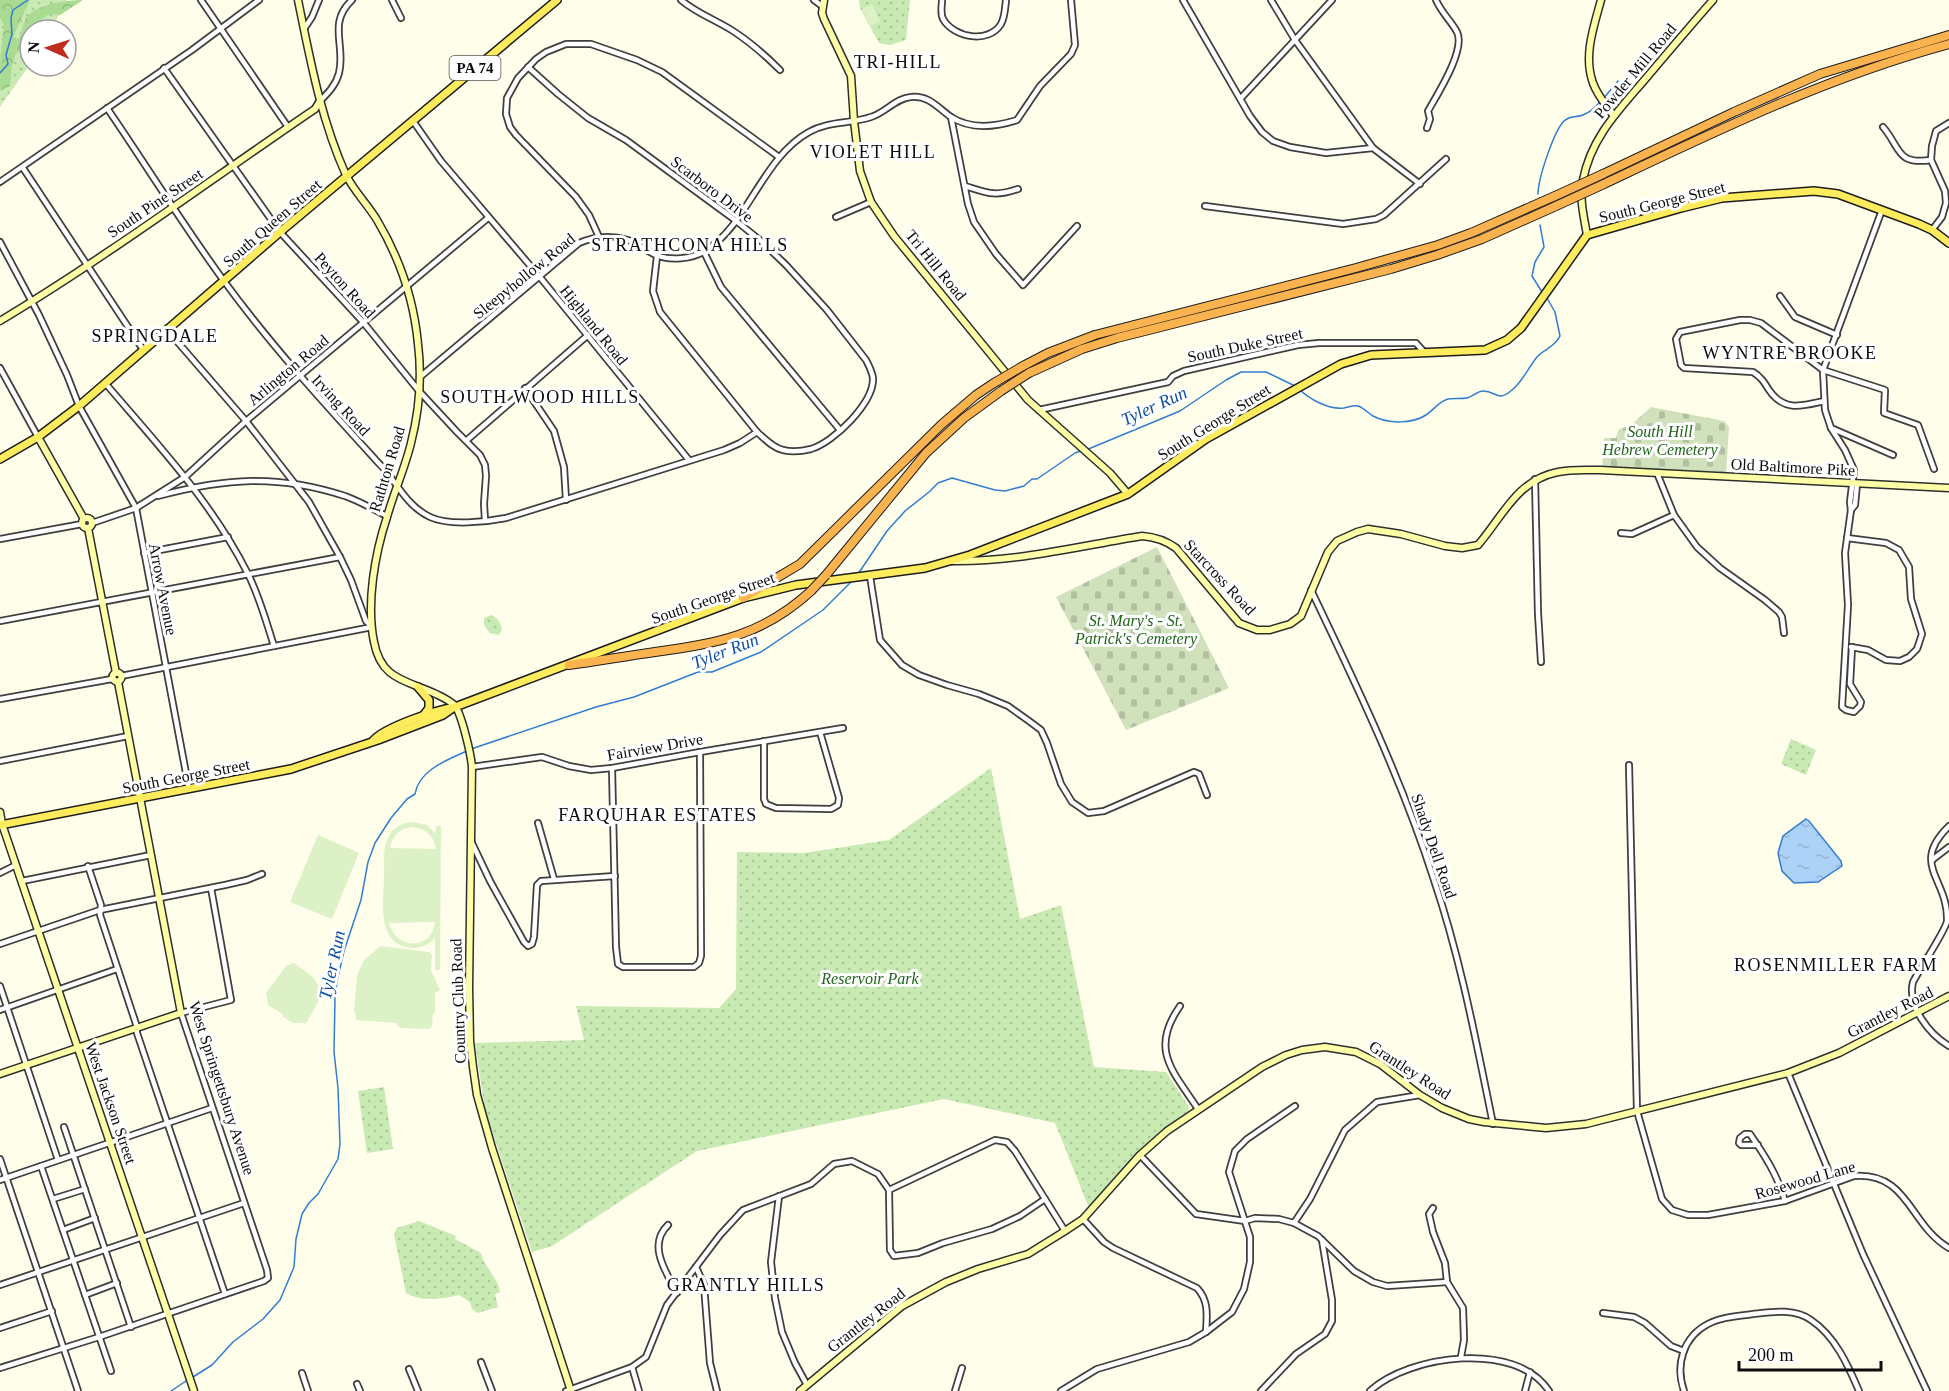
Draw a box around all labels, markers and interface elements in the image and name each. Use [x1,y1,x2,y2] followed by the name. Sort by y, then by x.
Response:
[18,18,78,78] north arrow
[1590,20,1680,122] street label: Powder Mill Road
[25,41,42,53] text: N
[854,52,942,72] district label: TRI-HILL
[450,56,500,80] road number: PA 74
[810,142,936,162] district label: VIOLET HILL
[668,153,756,225] street label: Scarboro Drive
[104,165,206,241] street label: South Pine Street
[219,175,325,270] street label: South Queen Street
[1597,178,1728,227] street label: South George Street
[902,226,970,304] street label: Tri Hill Road
[470,230,579,323] street label: Sleepyhollow Road
[591,235,789,255] district label: STRATHCONA HILLS
[310,249,379,322] street label: Peyton Road
[556,282,631,369] street label: Highland Road
[1186,324,1305,366] street label: South Duke Street
[91,326,219,346] district label: SPRINGDALE
[244,331,332,409] street label: Arlington Road
[1703,343,1878,363] district label: WYNTRE BROOKE
[308,371,373,440] street label: Irving Road
[1155,380,1274,464] street label: South George Street
[1118,382,1190,430] water label: Tyler Run
[440,387,640,407] district label: SOUTH WOOD HILLS
[1601,423,1719,459] park label: South Hill Hebrew Cemetery
[366,424,408,514] street label: Rathton Road
[1730,455,1856,479] street label: Old Baltimore Pike
[1181,536,1259,618] street label: Starcross Road
[146,542,180,636] street label: Arrow Avenue
[649,569,778,628] street label: South George Street
[1074,612,1198,648] park label: St. Mary's - St. Patrick's Cemetery
[689,629,761,673] water label: Tyler Run
[606,730,704,764] street label: Fairview Drive
[121,755,252,798] street label: South George Street
[1407,792,1460,901] street label: Shady Dell Road
[558,805,758,825] district label: FARQUHAR ESTATES
[315,929,349,1001] water label: Tyler Run
[447,938,470,1064] street label: Country Club Road
[1734,955,1938,975] district label: ROSENMILLER FARM
[820,970,920,987] park label: Reservoir Park
[1844,983,1936,1042] street label: Grantley Road
[185,999,258,1177] street label: West Springettsbury Avenue
[1366,1037,1454,1103] street label: Grantley Road
[82,1040,140,1167] street label: West Jackson Street
[1753,1158,1857,1202] street label: Rosewood Lane
[667,1275,825,1295] district label: GRANTLY HILLS
[824,1284,909,1356] street label: Grantley Road
[1739,1334,1882,1372] scale bar
[1748,1345,1794,1365] text: 200 m

